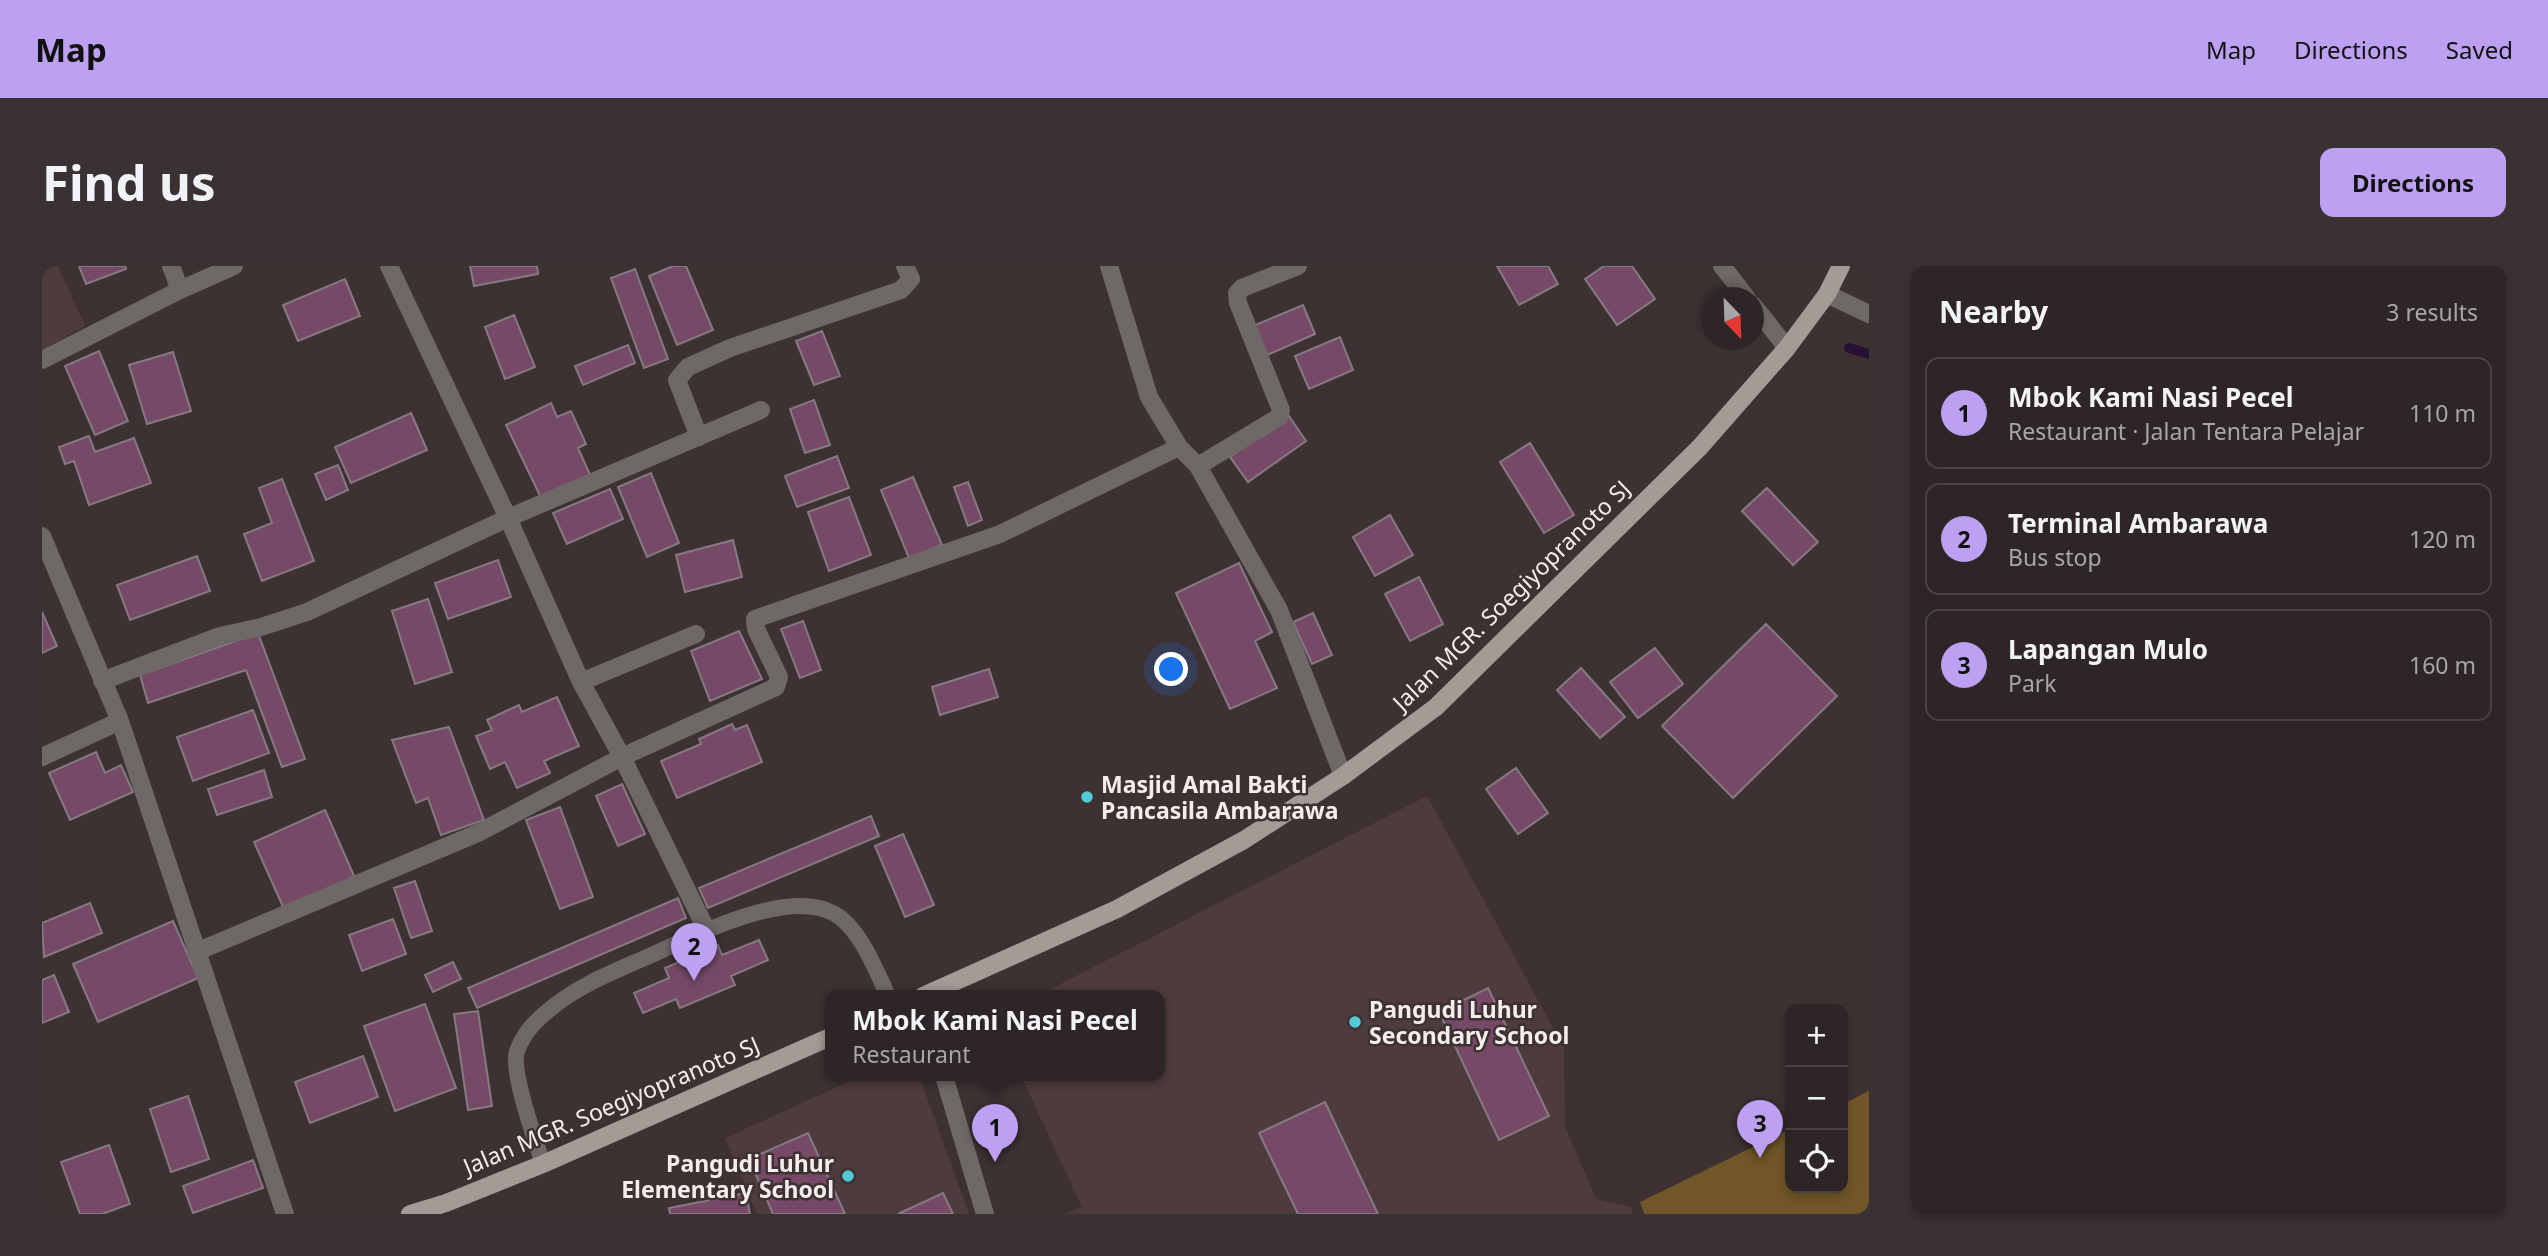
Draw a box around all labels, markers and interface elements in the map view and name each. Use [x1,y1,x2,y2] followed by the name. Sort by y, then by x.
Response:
[35,27,107,72] text: Map
[2206,33,2256,66] text: Map
[2294,33,2408,66] text: Directions
[2446,33,2513,66] text: Saved
[2320,148,2506,217] button: Directions
[42,149,216,215] text: Find us
[1701,287,1764,350] north arrow
[1939,291,2048,332] text: Nearby
[2386,296,2478,328] text: 3 results
[2008,379,2293,415] text: Mbok Kami Nasi Pecel
[1957,397,1971,429] text: 1
[2409,397,2476,429] text: 110 m
[2008,415,2364,447] text: Restaurant · Jalan Tentara Pelajar
[1384,473,1637,719] street label: Jalan MGR. Soegiyopranoto SJ
[2008,505,2268,541] text: Terminal Ambarawa
[1957,523,1971,555] text: 2
[2409,523,2476,555] text: 120 m
[2008,541,2102,573] text: Bus stop
[2008,631,2208,667] text: Lapangan Mulo
[1957,649,1971,681] text: 3
[2409,649,2476,681] text: 160 m
[1154,652,1188,686] your location
[2008,667,2057,699] text: Park
[1101,768,1338,826] place label: Masjid Amal Bakti Pancasila Ambarawa
[1079,789,1095,805] marker: Masjid Amal Bakti Pancasila Ambarawa
[671,923,717,981] pin: 2
[825,990,1165,1081] popup
[1369,993,1569,1051] place label: Pangudi Luhur Secondary School
[852,1002,1138,1038] text: Mbok Kami Nasi Pecel
[1785,1004,1848,1193] map controls
[1785,1004,1848,1067] button: +
[1347,1014,1363,1030] marker: Pangudi Luhur Secondary School
[456,1028,764,1183] street label: Jalan MGR. Soegiyopranoto SJ
[852,1038,970,1070] text: Restaurant
[1785,1067,1848,1130] button: −
[1737,1100,1783,1158] pin: 3
[972,1104,1018,1162] pin: 1
[1785,1130,1848,1193] button: locate
[621,1147,834,1205] place label: Pangudi Luhur Elementary School
[840,1168,856,1184] marker: Pangudi Luhur Elementary School

